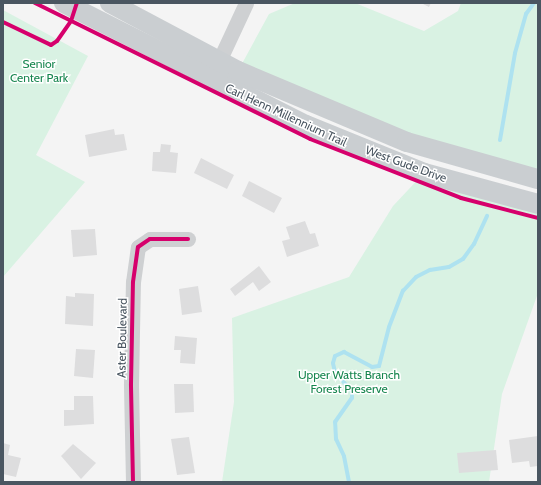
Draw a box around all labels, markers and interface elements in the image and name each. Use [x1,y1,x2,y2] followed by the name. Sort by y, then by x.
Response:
[10,57,68,85] park label: Senior Center Park
[223,80,349,150] street label: Carl Henn Millennium Trail
[363,143,449,185] street label: West Gude Drive
[114,298,130,378] street label: Aster Boulevard
[298,368,400,396] park label: Upper Watts Branch Forest Preserve

